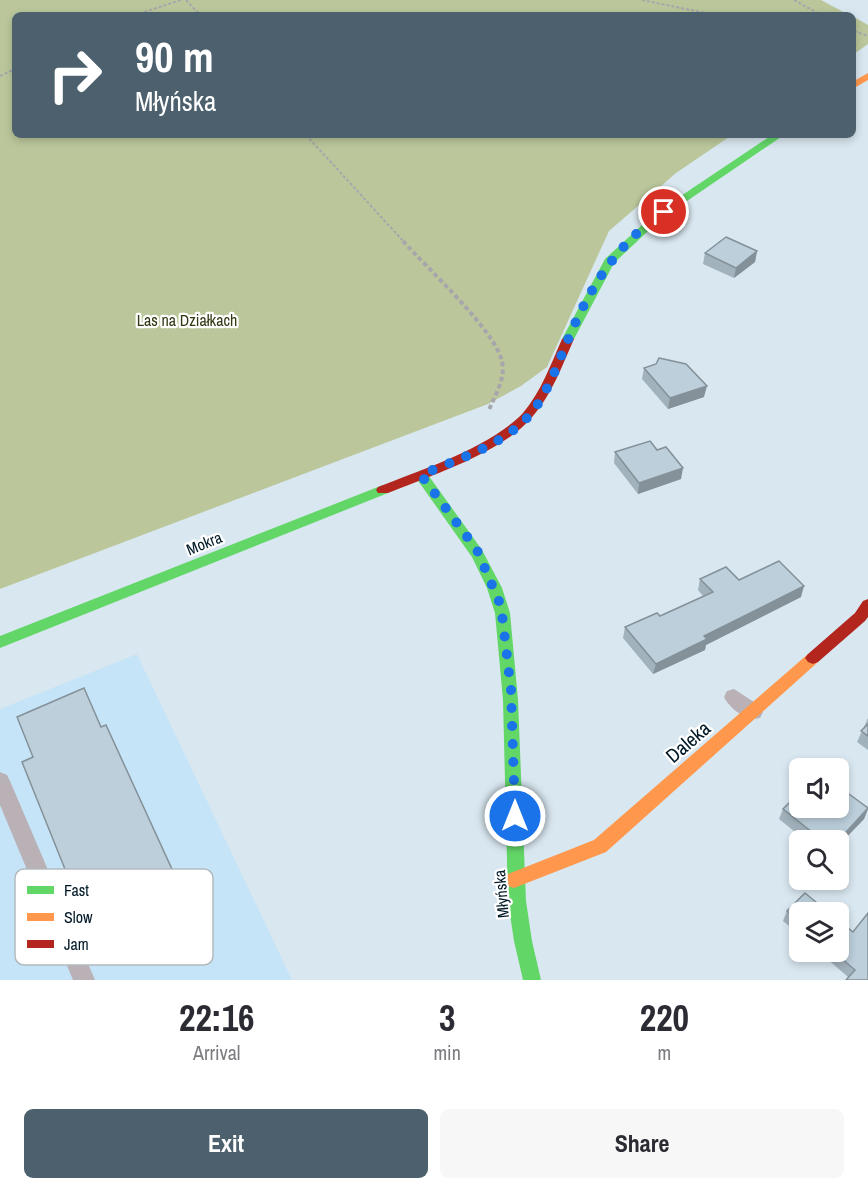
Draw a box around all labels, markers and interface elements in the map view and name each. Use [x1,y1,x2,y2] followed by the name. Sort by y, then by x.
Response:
[135,29,214,85] text: 90 m
[36,36,114,114] icon: right
[135,83,216,119] text: Młyńska
[638,186,689,237] pin
[647,195,680,228] icon: arrive
[137,309,237,331] park label: Las na Działkach
[183,526,226,560] street label: Mokra
[660,715,716,769] street label: Daleka
[789,758,849,962] map controls
[789,758,849,818] button: sound
[483,784,547,848] position arrow
[789,830,849,890] button: search
[488,868,514,919] street label: Młyńska
[15,869,213,965] legend
[64,879,89,901] text: Fast
[789,902,849,962] button: layers
[64,906,93,928] text: Slow
[64,933,89,955] text: Jam
[179,994,254,1042] text: 22:16
[439,994,455,1042] text: 3
[640,994,689,1042] text: 220
[193,1039,240,1066] text: Arrival
[433,1039,461,1066] text: min
[658,1039,671,1066] text: m
[24,1109,428,1178] button: Exit
[440,1109,844,1178] button: Share

